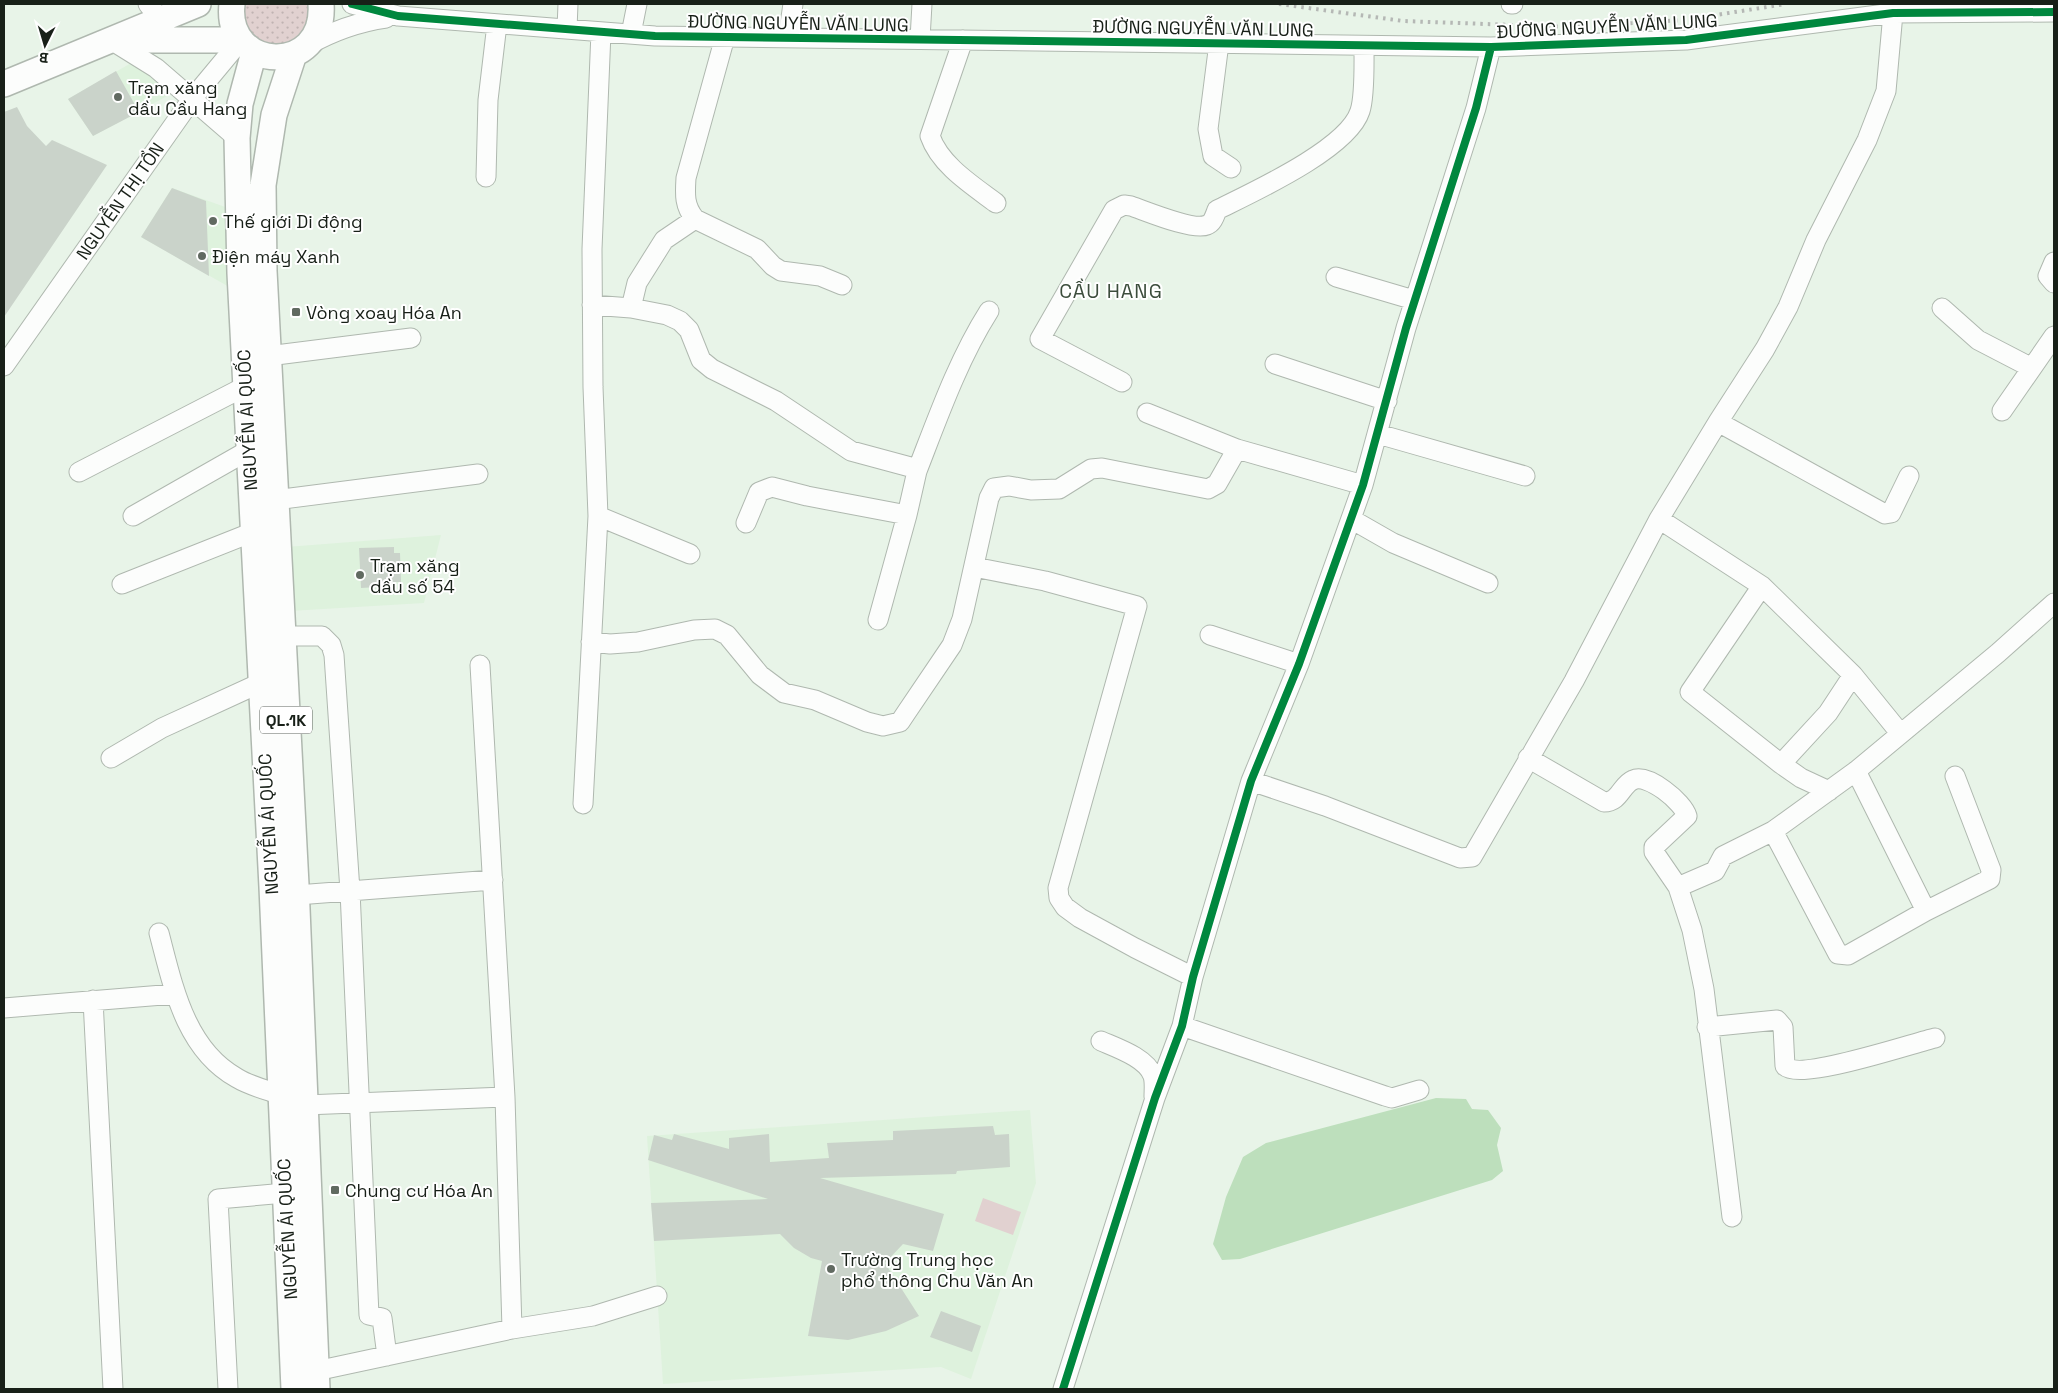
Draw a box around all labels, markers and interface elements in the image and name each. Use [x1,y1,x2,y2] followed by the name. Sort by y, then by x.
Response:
[1496,8,1718,43] street label: ĐƯỜNG NGUYỄN VĂN LUNG
[687,9,909,36] street label: ĐƯỜNG NGUYỄN VĂN LUNG
[1092,14,1314,41] street label: ĐƯỜNG NGUYỄN VĂN LUNG
[20,20,70,70] north arrow
[38,49,49,67] text: B
[128,76,247,120] place label: Trạm xăng dầu Cầu Hang
[112,91,124,103] marker: Trạm xăng dầu Cầu Hang
[70,137,169,264] street label: NGUYỄN THỊ TỒN
[223,210,363,233] place label: Thế giới Di động
[207,215,219,227] marker: Thế giới Di động
[212,245,340,268] place label: Điện máy Xanh
[196,250,208,262] marker: Điện máy Xanh
[1059,278,1163,304] district label: CẦU HANG
[306,301,462,324] place label: Vòng xoay Hóa An
[290,306,302,318] marker: Vòng xoay Hóa An
[231,349,262,491] street label: NGUYỄN ÁI QUỐC
[370,554,460,598] place label: Trạm xăng dầu số 54
[354,569,366,581] marker: Trạm xăng dầu số 54
[260,706,312,734] road number: QL.1K
[252,753,283,895] street label: NGUYỄN ÁI QUỐC
[271,1158,302,1300] street label: NGUYỄN ÁI QUỐC
[345,1179,493,1202] place label: Chung cư Hóa An
[329,1184,341,1196] marker: Chung cư Hóa An
[841,1248,1034,1292] place label: Trường Trung học phổ thông Chu Văn An
[825,1263,837,1275] marker: Trường Trung học phổ thông Chu Văn An

